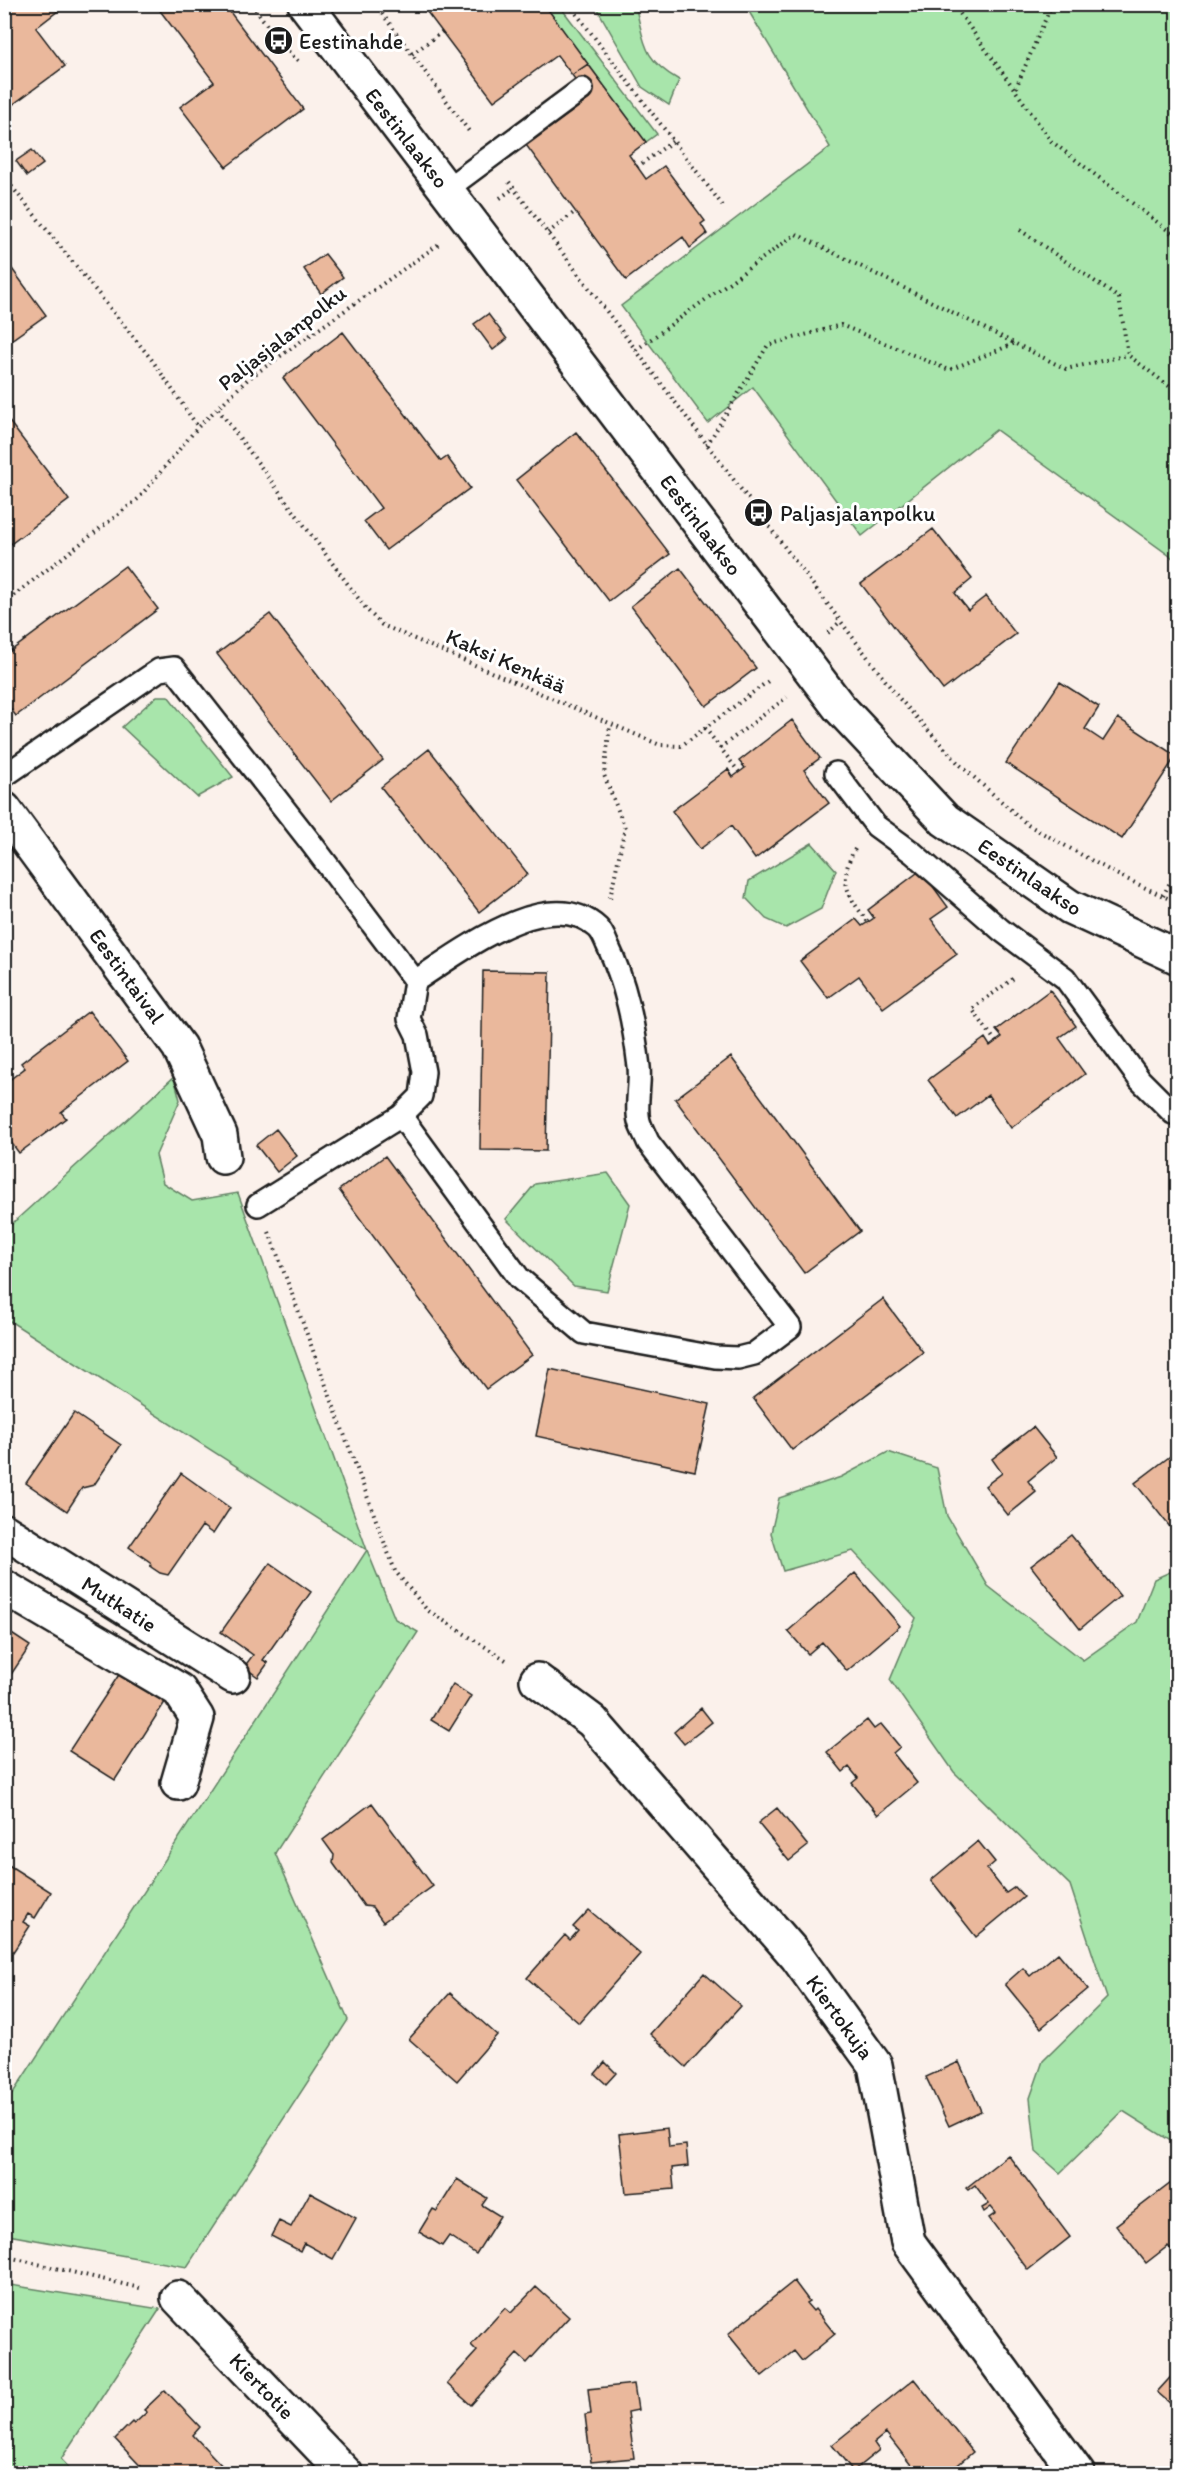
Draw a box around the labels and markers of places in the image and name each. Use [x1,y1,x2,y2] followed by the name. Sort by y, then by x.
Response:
[262,25,294,57] bus stop icon: Eestinahde
[299,28,403,55] place label: Eestinahde
[743,497,775,529] bus stop icon: Paljasjalanpolku
[780,500,935,527] place label: Paljasjalanpolku

